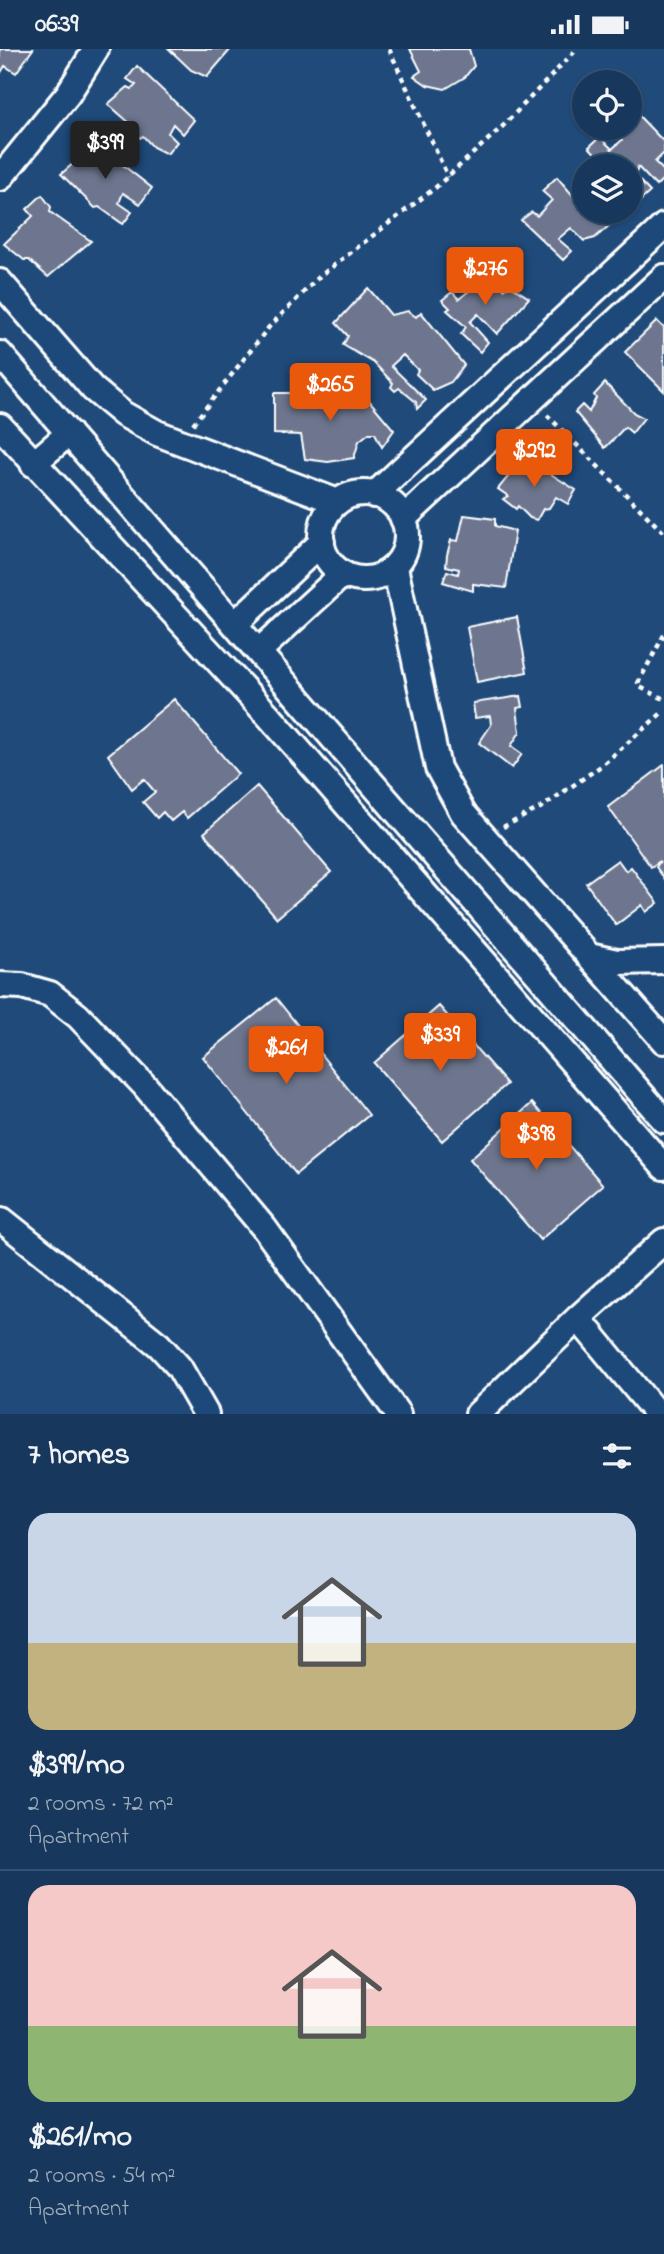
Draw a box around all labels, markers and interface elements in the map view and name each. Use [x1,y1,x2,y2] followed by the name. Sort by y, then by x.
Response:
[35,6,78,44] text: 06:39
[572,70,642,224] map controls
[572,70,642,140] button: locate
[64,121,146,181] pin: $399
[86,127,124,160] text: $399
[572,154,642,224] button: layers
[444,247,526,307] pin: $276
[463,253,507,286] text: $276
[289,363,371,423] pin: $265
[306,369,354,402] text: $265
[493,429,575,489] pin: $292
[512,435,556,468] text: $292
[399,1013,481,1073] pin: $339
[420,1019,460,1052] text: $339
[245,1027,327,1086] pin: $261
[265,1032,307,1065] text: $261
[495,1113,577,1172] pin: $398
[517,1118,555,1151] text: $398
[28,1434,130,1478] text: 7 homes
[598,1437,636,1475] icon: filters
[269,1559,395,1685] icon: home
[28,1744,125,1788] text: $399/mo
[28,1788,174,1821] text: 2 rooms · 72 m²
[28,1821,129,1854] text: Apartment
[269,1931,395,2057] icon: home
[28,2116,132,2160] text: $261/mo
[28,2160,175,2193] text: 2 rooms · 54 m²
[28,2193,129,2226] text: Apartment

